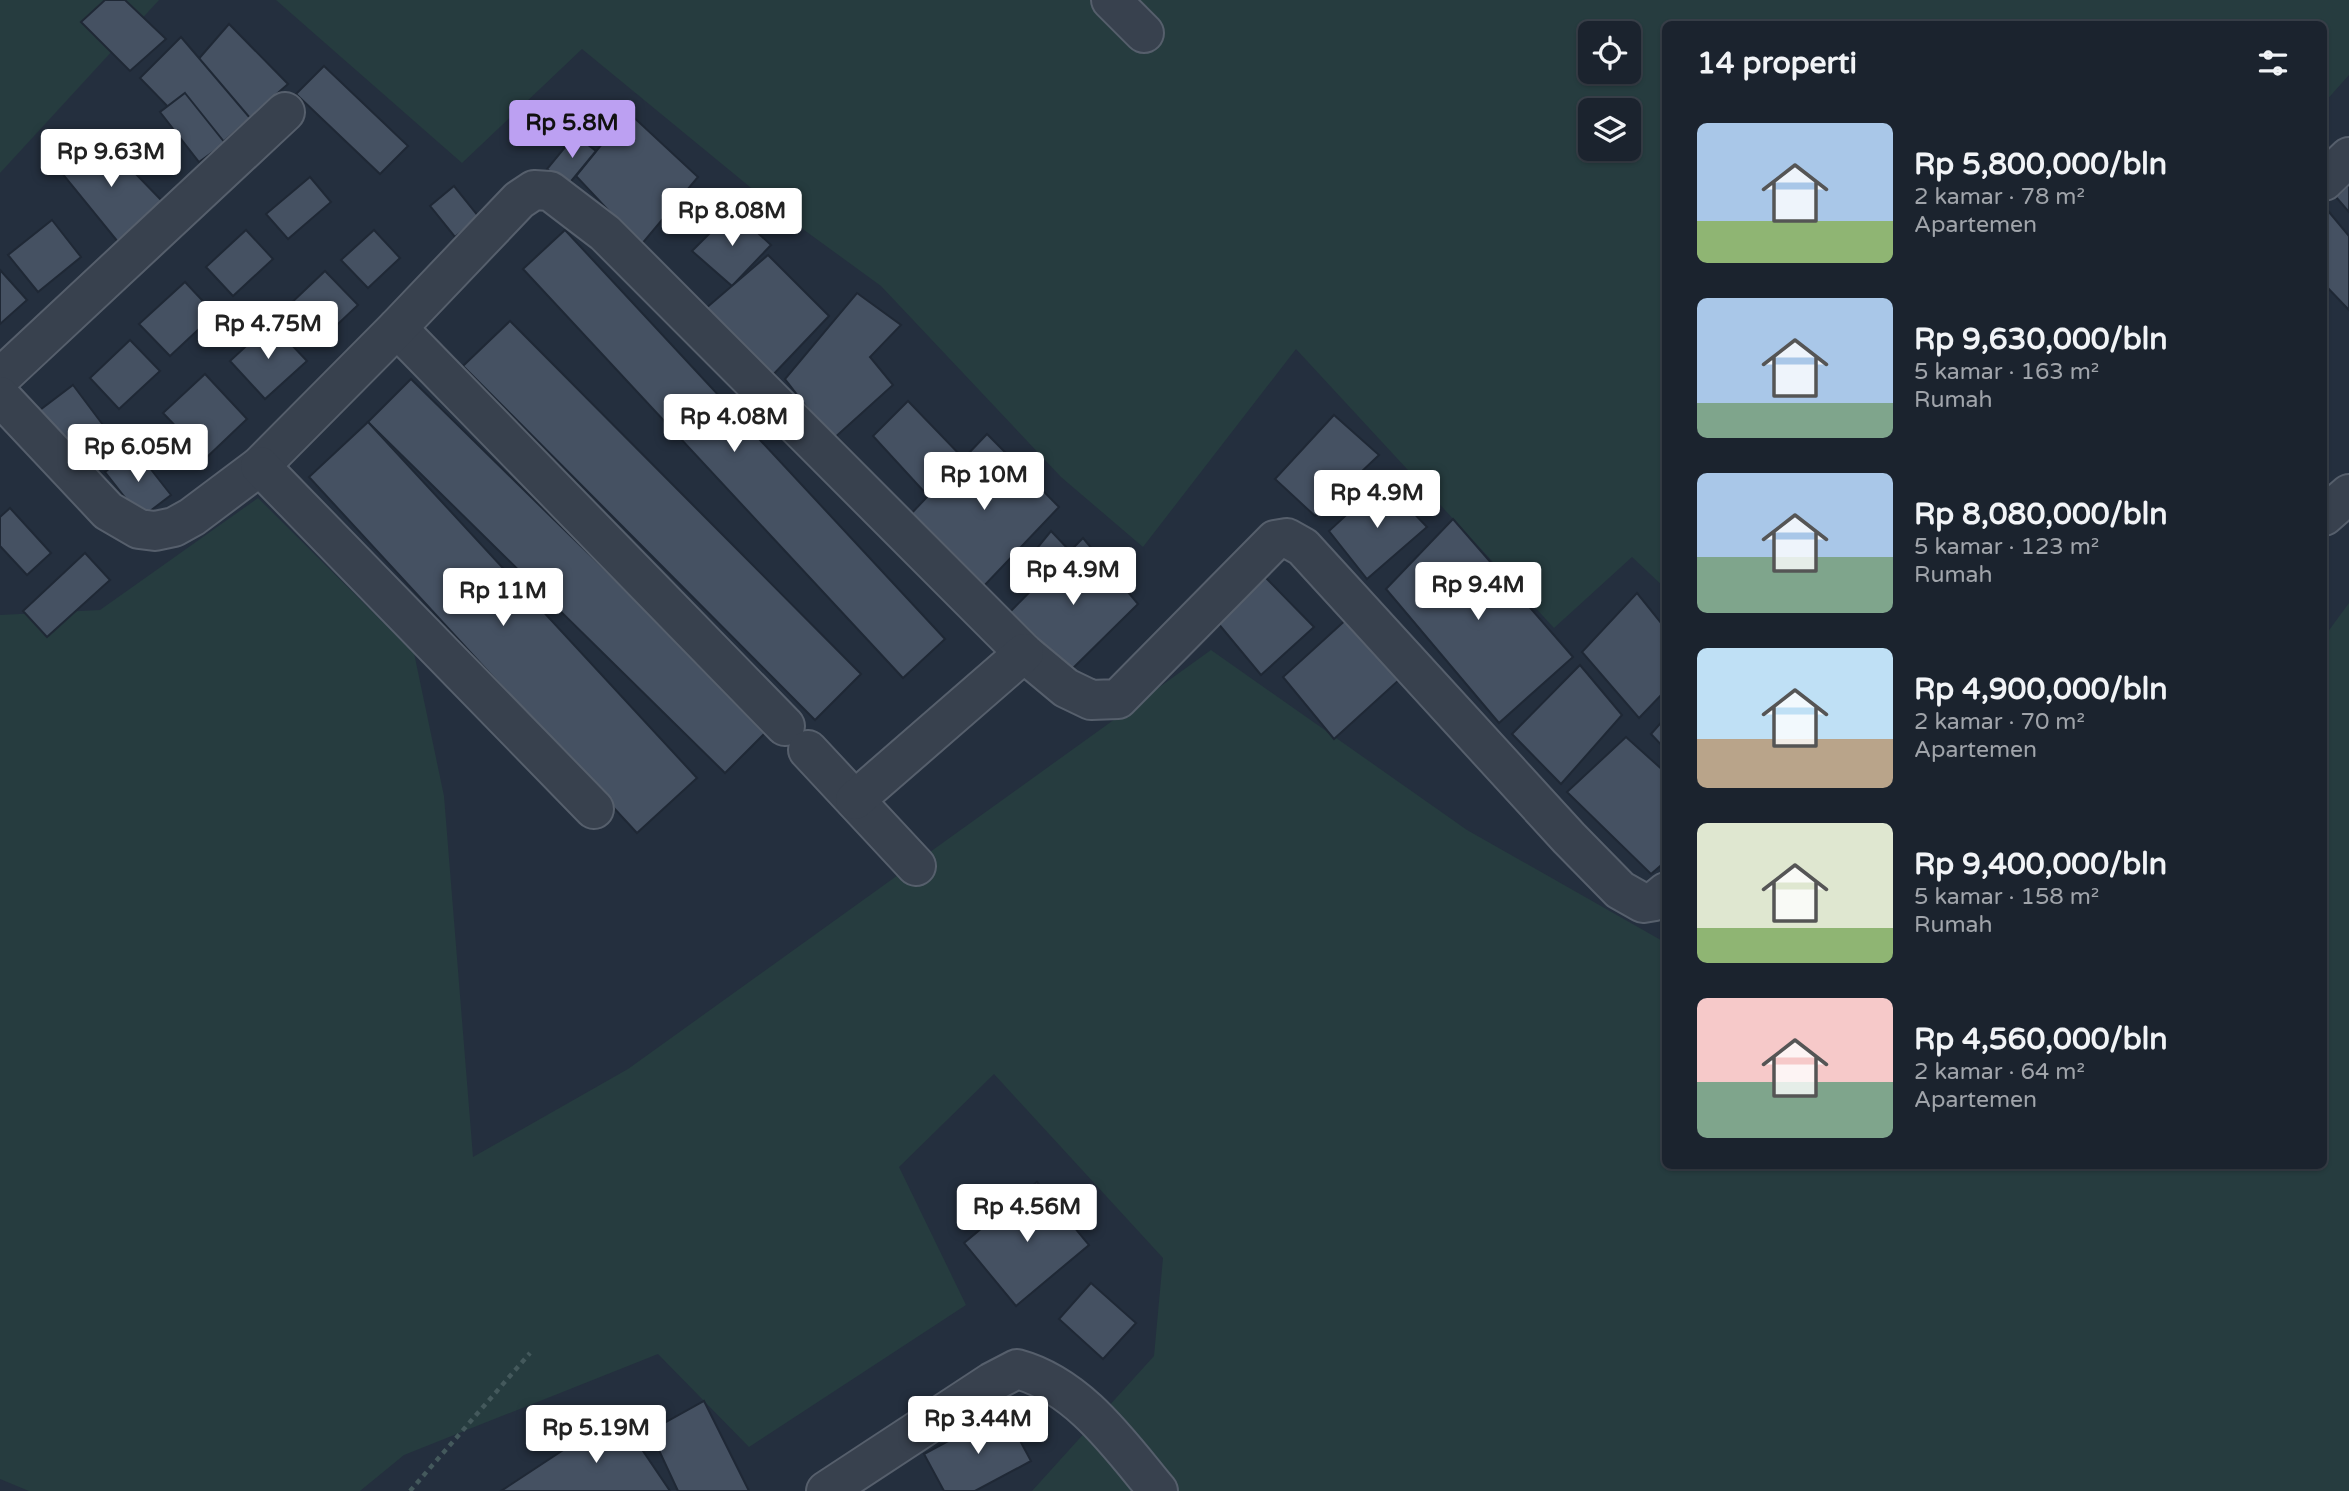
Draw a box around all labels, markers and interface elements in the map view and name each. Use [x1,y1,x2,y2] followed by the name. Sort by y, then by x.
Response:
[1578,21,1641,161] map controls
[1578,21,1641,84] button: locate
[2254,44,2292,82] icon: filters
[1697,45,1857,82] text: 14 properti
[1578,98,1641,161] button: layers
[507,100,637,160] pin: Rp 5.8M
[525,109,619,137] text: Rp 5.8M
[39,130,183,189] pin: Rp 9.63M
[57,138,165,166] text: Rp 9.63M
[1914,146,2167,183] text: Rp 5,800,000/bln
[1753,151,1837,235] icon: home
[1914,183,2085,211] text: 2 kamar · 78 m²
[660,188,804,248] pin: Rp 8.08M
[678,197,786,225] text: Rp 8.08M
[1914,211,2037,239] text: Apartemen
[196,302,340,361] pin: Rp 4.75M
[214,310,322,338] text: Rp 4.75M
[1914,321,2168,358] text: Rp 9,630,000/bln
[1753,326,1837,410] icon: home
[1914,358,2099,386] text: 5 kamar · 163 m²
[1914,386,1992,414] text: Rumah
[662,394,806,454] pin: Rp 4.08M
[680,403,788,431] text: Rp 4.08M
[66,424,210,484] pin: Rp 6.05M
[84,433,192,461] text: Rp 6.05M
[927,452,1041,512] pin: Rp 10M
[940,461,1028,489] text: Rp 10M
[1312,470,1442,530] pin: Rp 4.9M
[1330,479,1424,507] text: Rp 4.9M
[1914,496,2168,533] text: Rp 8,080,000/bln
[1753,501,1837,585] icon: home
[1914,533,2099,561] text: 5 kamar · 123 m²
[1008,548,1138,607] pin: Rp 4.9M
[1026,556,1120,584] text: Rp 4.9M
[1914,561,1992,589] text: Rumah
[1413,562,1543,622] pin: Rp 9.4M
[446,568,560,628] pin: Rp 11M
[1431,571,1525,599] text: Rp 9.4M
[459,577,547,605] text: Rp 11M
[1914,671,2168,708] text: Rp 4,900,000/bln
[1753,676,1837,760] icon: home
[1914,708,2085,736] text: 2 kamar · 70 m²
[1914,736,2037,764] text: Apartemen
[1914,846,2167,883] text: Rp 9,400,000/bln
[1753,851,1837,935] icon: home
[1914,883,2099,911] text: 5 kamar · 158 m²
[1914,911,1992,939] text: Rumah
[1914,1021,2168,1058] text: Rp 4,560,000/bln
[1753,1026,1837,1110] icon: home
[1914,1058,2085,1086] text: 2 kamar · 64 m²
[1914,1086,2037,1114] text: Apartemen
[955,1184,1099,1244] pin: Rp 4.56M
[973,1193,1081,1221] text: Rp 4.56M
[906,1396,1050,1456] pin: Rp 3.44M
[924,1405,1032,1433] text: Rp 3.44M
[524,1406,668,1465] pin: Rp 5.19M
[542,1414,650,1442] text: Rp 5.19M

